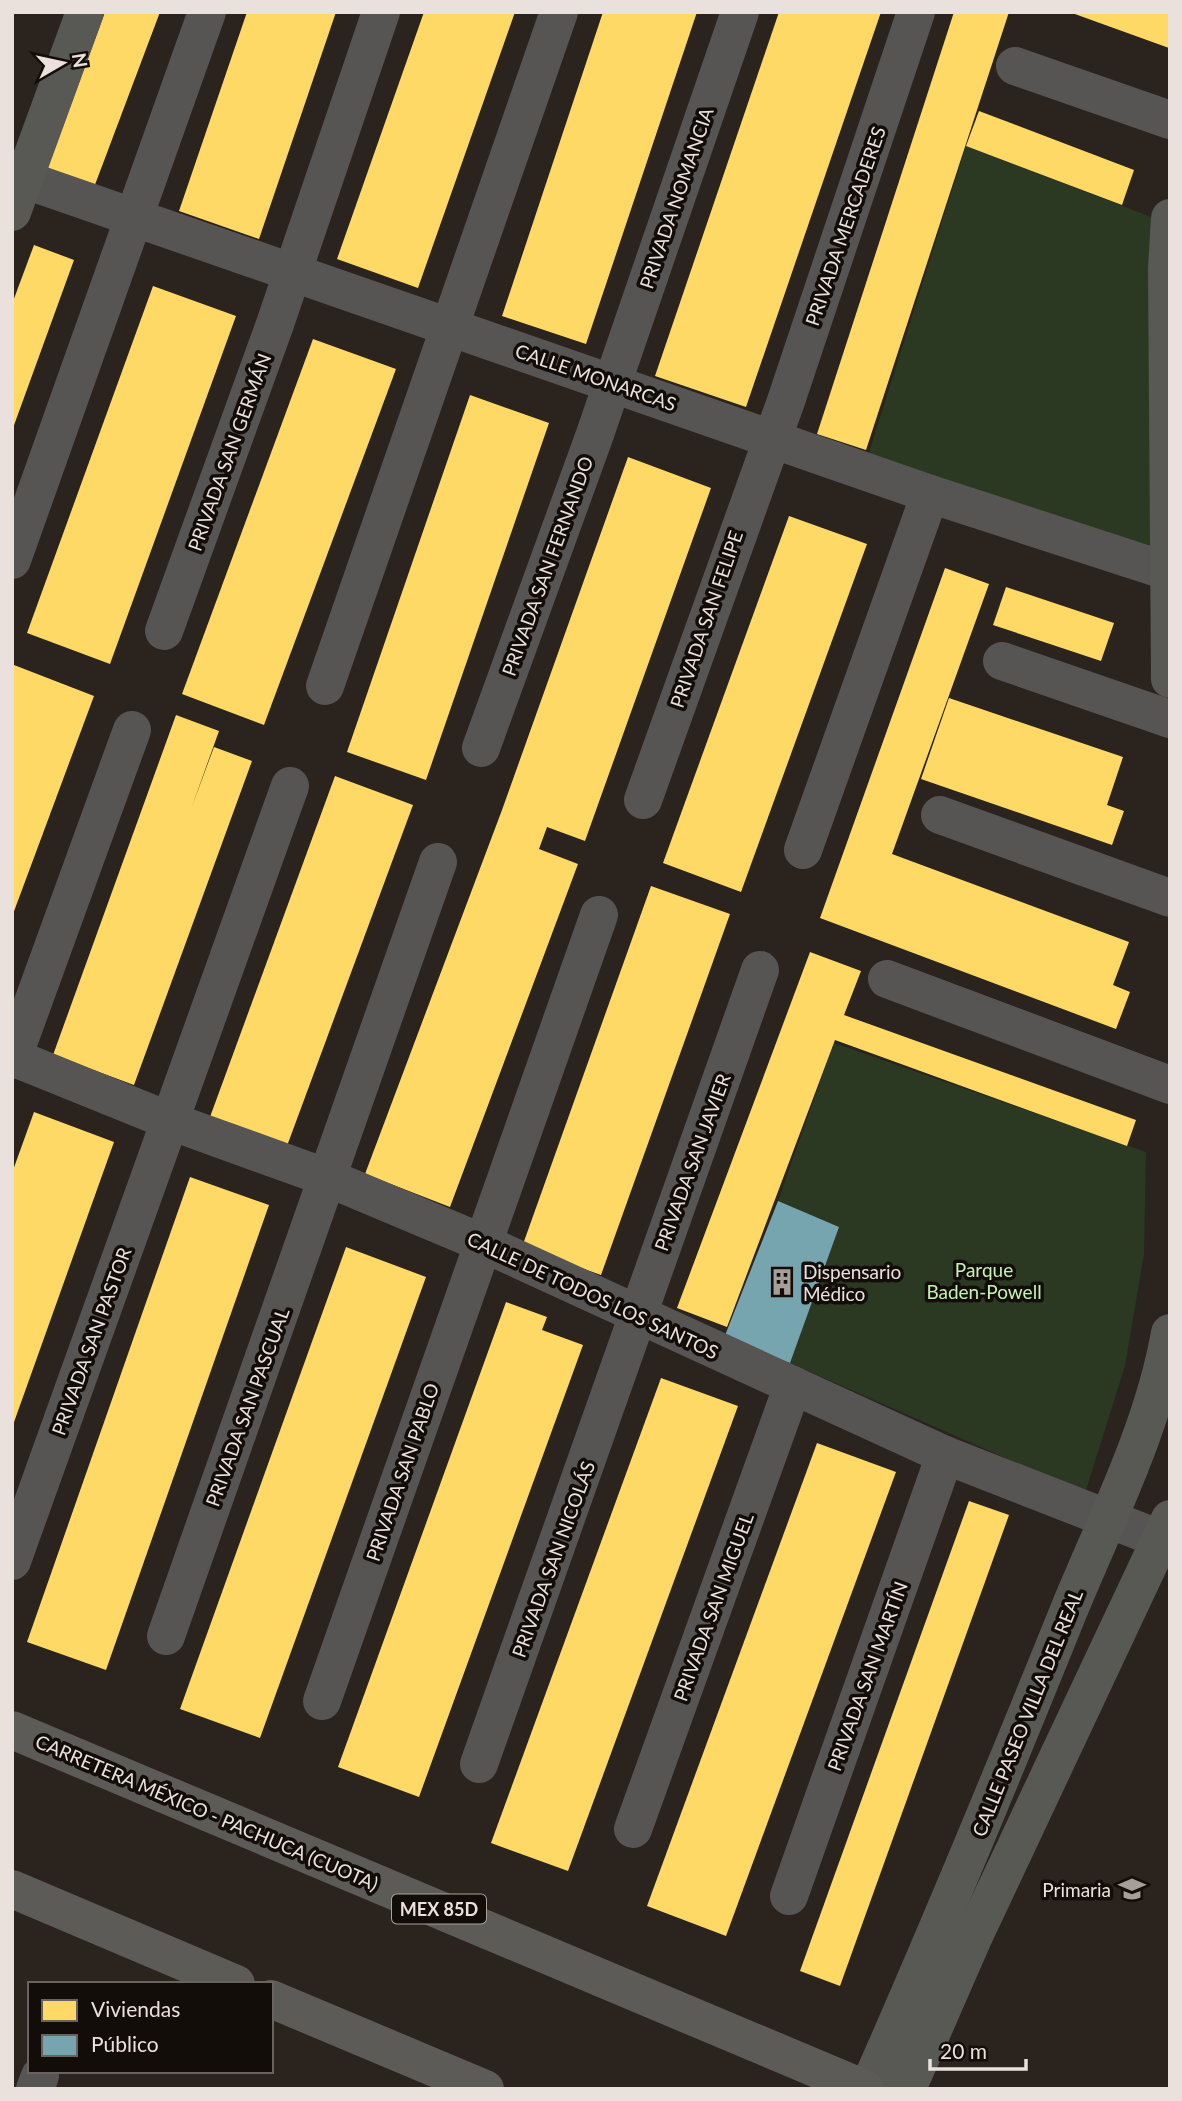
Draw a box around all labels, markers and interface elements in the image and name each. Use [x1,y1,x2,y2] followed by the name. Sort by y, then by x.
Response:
[28,28,98,98] north arrow
[68,51,93,69] text: N
[634,104,718,292] street label: PRIVADA NOMANCIA
[800,123,890,329] street label: PRIVADA MERCADERES
[512,339,680,415] street label: CALLE MONARCAS
[183,350,275,554] street label: PRIVADA SAN GERMÁN
[497,453,597,679] street label: PRIVADA SAN FERNANDO
[665,527,747,711] street label: PRIVADA SAN FELIPE
[649,1070,735,1254] street label: PRIVADA SAN JAVIER
[464,1227,722,1363] street label: CALLE DE TODOS LOS SANTOS
[46,1244,136,1438] street label: PRIVADA SAN PASTOR
[926,1258,1042,1303] park label: Parque Baden-Powell
[803,1260,901,1305] place label: Dispensario Médico
[767,1267,797,1297] building icon: Dispensario Médico
[200,1304,294,1509] street label: PRIVADA SAN PASCUAL
[361,1380,443,1564] street label: PRIVADA SAN PABLO
[507,1458,599,1660] street label: PRIVADA SAN NICOLÁS
[668,1510,758,1704] street label: PRIVADA SAN MIGUEL
[822,1578,912,1774] street label: PRIVADA SAN MARTÍN
[967,1586,1087,1840] street label: CALLE PASEO VILLA DEL REAL
[32,1729,382,1895] street label: CARRETERA MÉXICO - PACHUCA (CUOTA)
[1117,1874,1147,1904] school or university icon: Primaria
[1042,1878,1111,1901] place label: Primaria
[392,1895,486,1924] road number: MEX 85D
[28,1982,273,2073] legend
[91,1996,180,2021] text: Viviendas
[930,2028,1026,2072] scale bar
[91,2031,159,2056] text: Público
[940,2038,987,2063] text: 20 m

